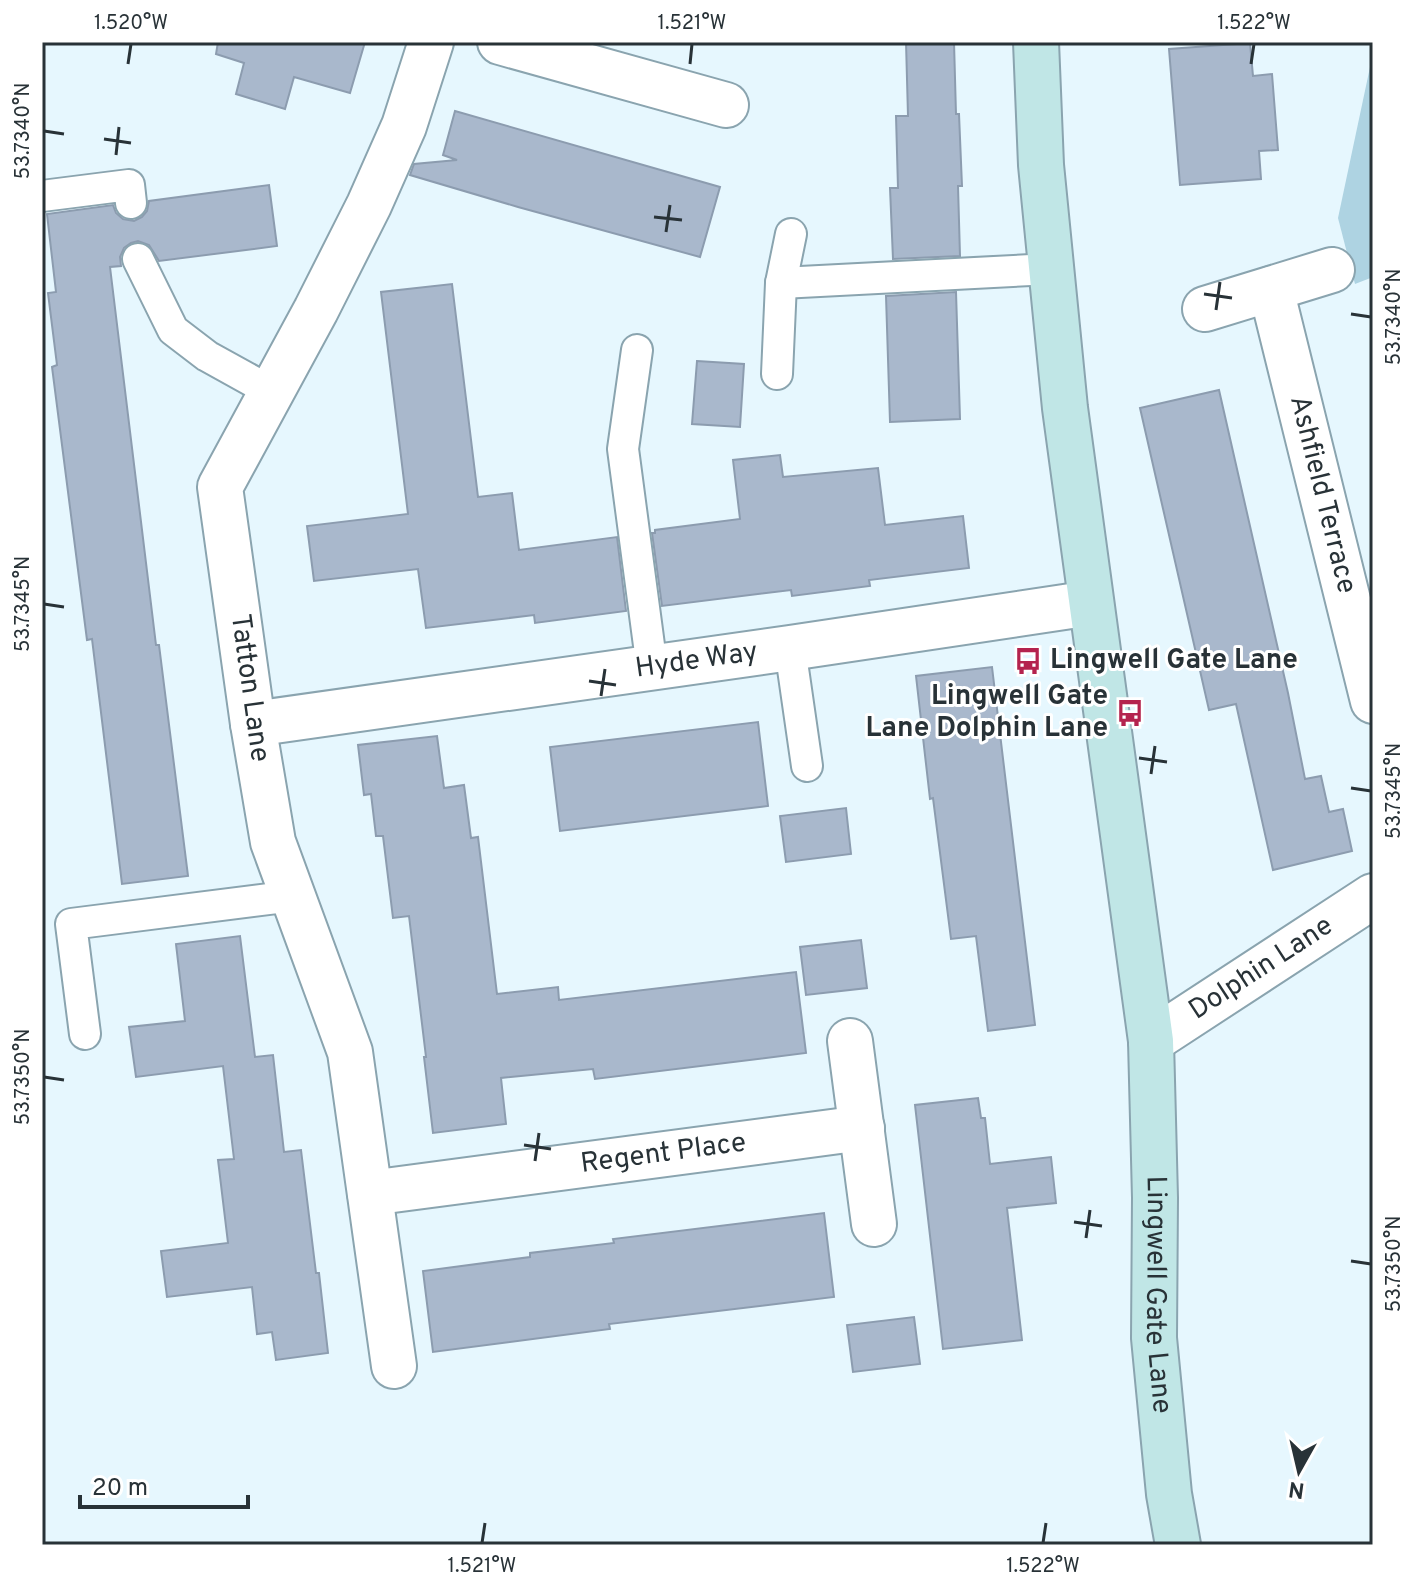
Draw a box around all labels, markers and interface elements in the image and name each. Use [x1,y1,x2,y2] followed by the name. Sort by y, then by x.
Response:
[94,11,168,37] text: 1.520°W
[658,11,726,37] text: 1.521°W
[1217,11,1291,37] text: 1.522°W
[11,83,37,179] text: 53.7340°N
[1382,269,1408,365] text: 53.7340°N
[1280,392,1364,597] street label: Ashfield Terrace
[11,556,37,652] text: 53.7345°N
[221,612,277,764] street label: Tatton Lane
[633,635,760,688] street label: Hyde Way
[1050,643,1298,679] place label: Lingwell Gate Lane
[1013,646,1043,676] bus stop icon: Lingwell Gate Lane
[865,679,1108,747] place label: Lingwell Gate Lane Dolphin Lane
[1115,698,1145,728] bus stop icon: Lingwell Gate Lane Dolphin Lane
[1382,743,1408,839] text: 53.7345°N
[1183,909,1340,1029] street label: Dolphin Lane
[11,1029,37,1125] text: 53.7350°N
[579,1125,748,1183] street label: Regent Place
[1136,1175,1179,1415] street label: Lingwell Gate Lane
[1382,1216,1408,1312] text: 53.7350°N
[1259,1431,1339,1511] north arrow
[80,1459,248,1509] scale bar
[92,1474,148,1504] text: 20 m
[1287,1474,1306,1503] text: N
[448,1554,516,1580] text: 1.521°W
[1006,1554,1080,1580] text: 1.522°W

